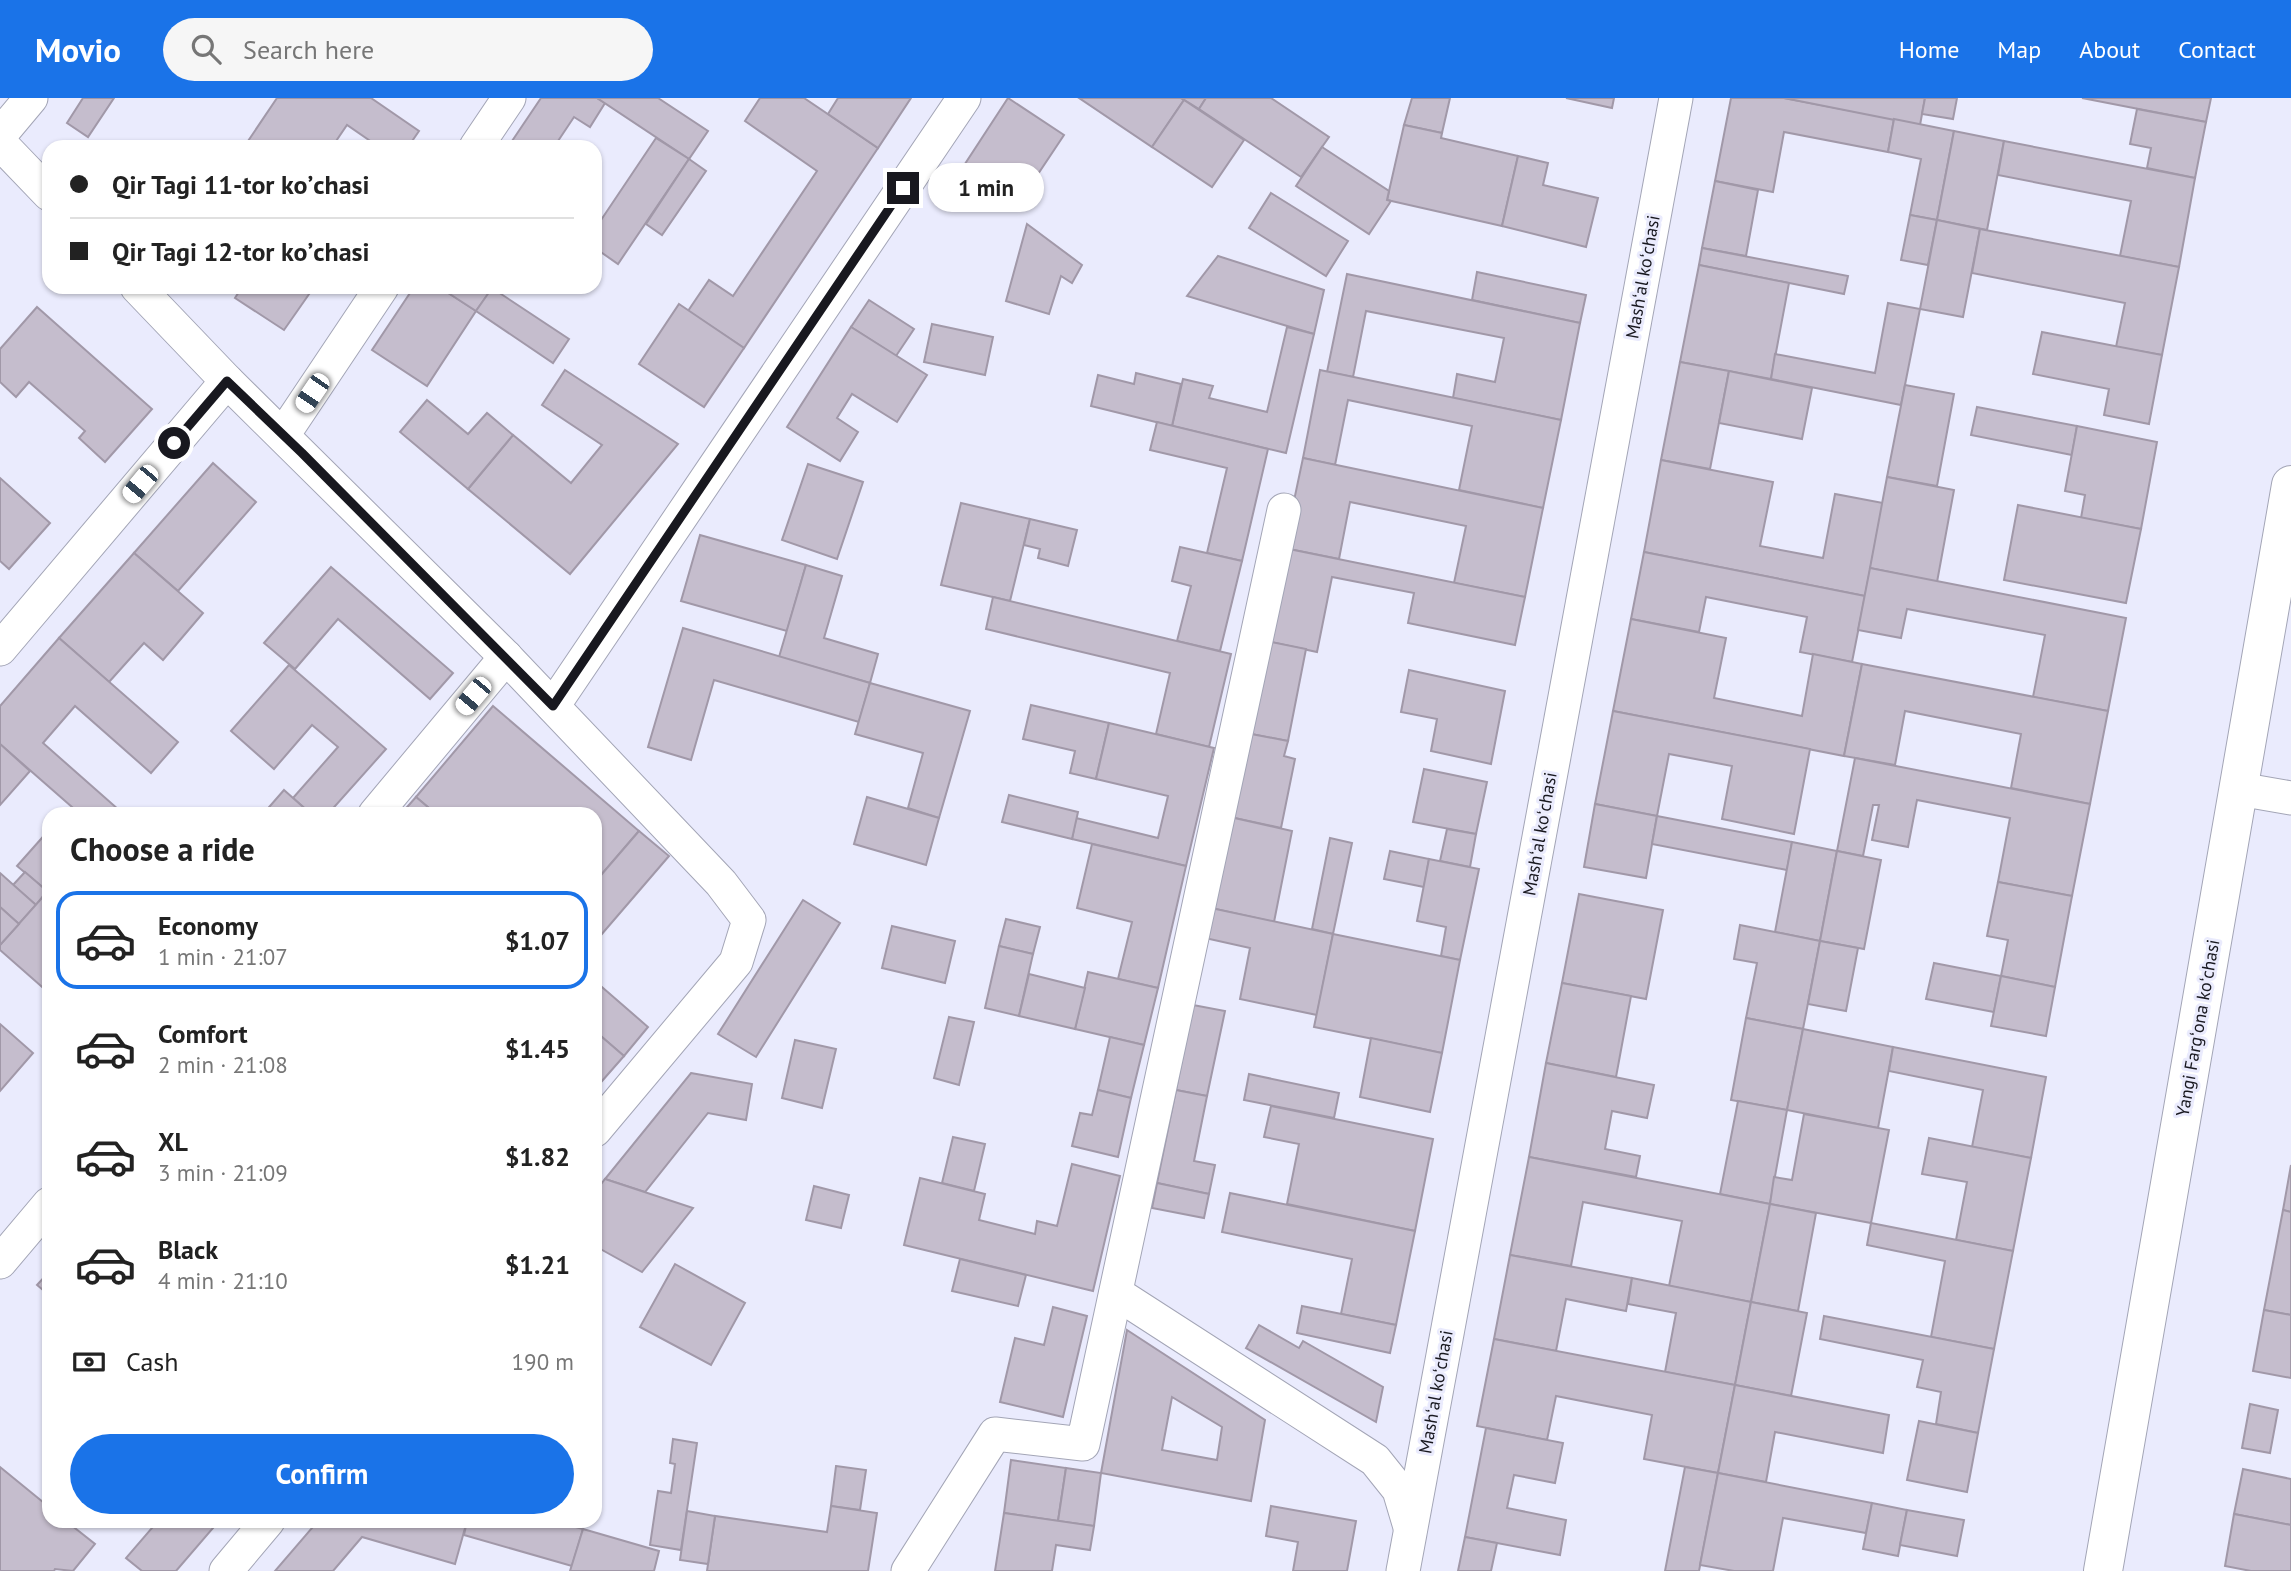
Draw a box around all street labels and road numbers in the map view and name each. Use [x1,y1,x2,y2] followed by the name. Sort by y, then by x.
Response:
[1620,213,1665,340] street label: Mashʻal koʻchasi
[1517,770,1562,897] street label: Mashʻal koʻchasi
[2171,938,2224,1118] street label: Yangi Fargʻona koʻchasi
[1413,1328,1458,1455] street label: Mashʻal koʻchasi

